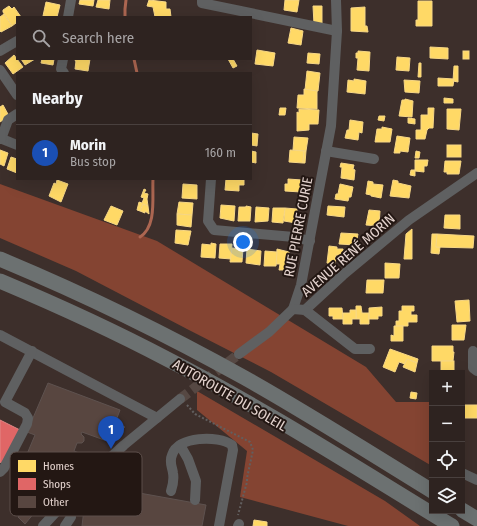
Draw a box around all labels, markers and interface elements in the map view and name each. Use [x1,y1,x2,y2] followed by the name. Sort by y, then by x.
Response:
[16,16,252,60] search box
[30,27,52,49] icon: search
[62,29,134,47] text: Search here
[32,88,83,109] text: Nearby
[70,136,106,154] text: Morin
[42,145,48,160] text: 1
[205,145,236,160] text: 160 m
[70,154,116,169] text: Bus stop
[280,175,317,278] street label: RUE PIERRE CURIE
[297,209,399,301] street label: AVENUE RENÉ MORIN
[233,232,253,252] your location
[170,356,290,435] street label: AUTOROUTE DU SOLEIL
[429,370,465,514] map controls
[429,370,465,406] button: +
[429,406,465,442] button: −
[98,416,124,449] pin: 1
[429,442,465,478] button: locate
[10,452,142,516] legend
[43,460,74,473] text: Homes
[43,478,71,491] text: Shops
[429,478,465,514] button: layers
[43,496,69,509] text: Other

